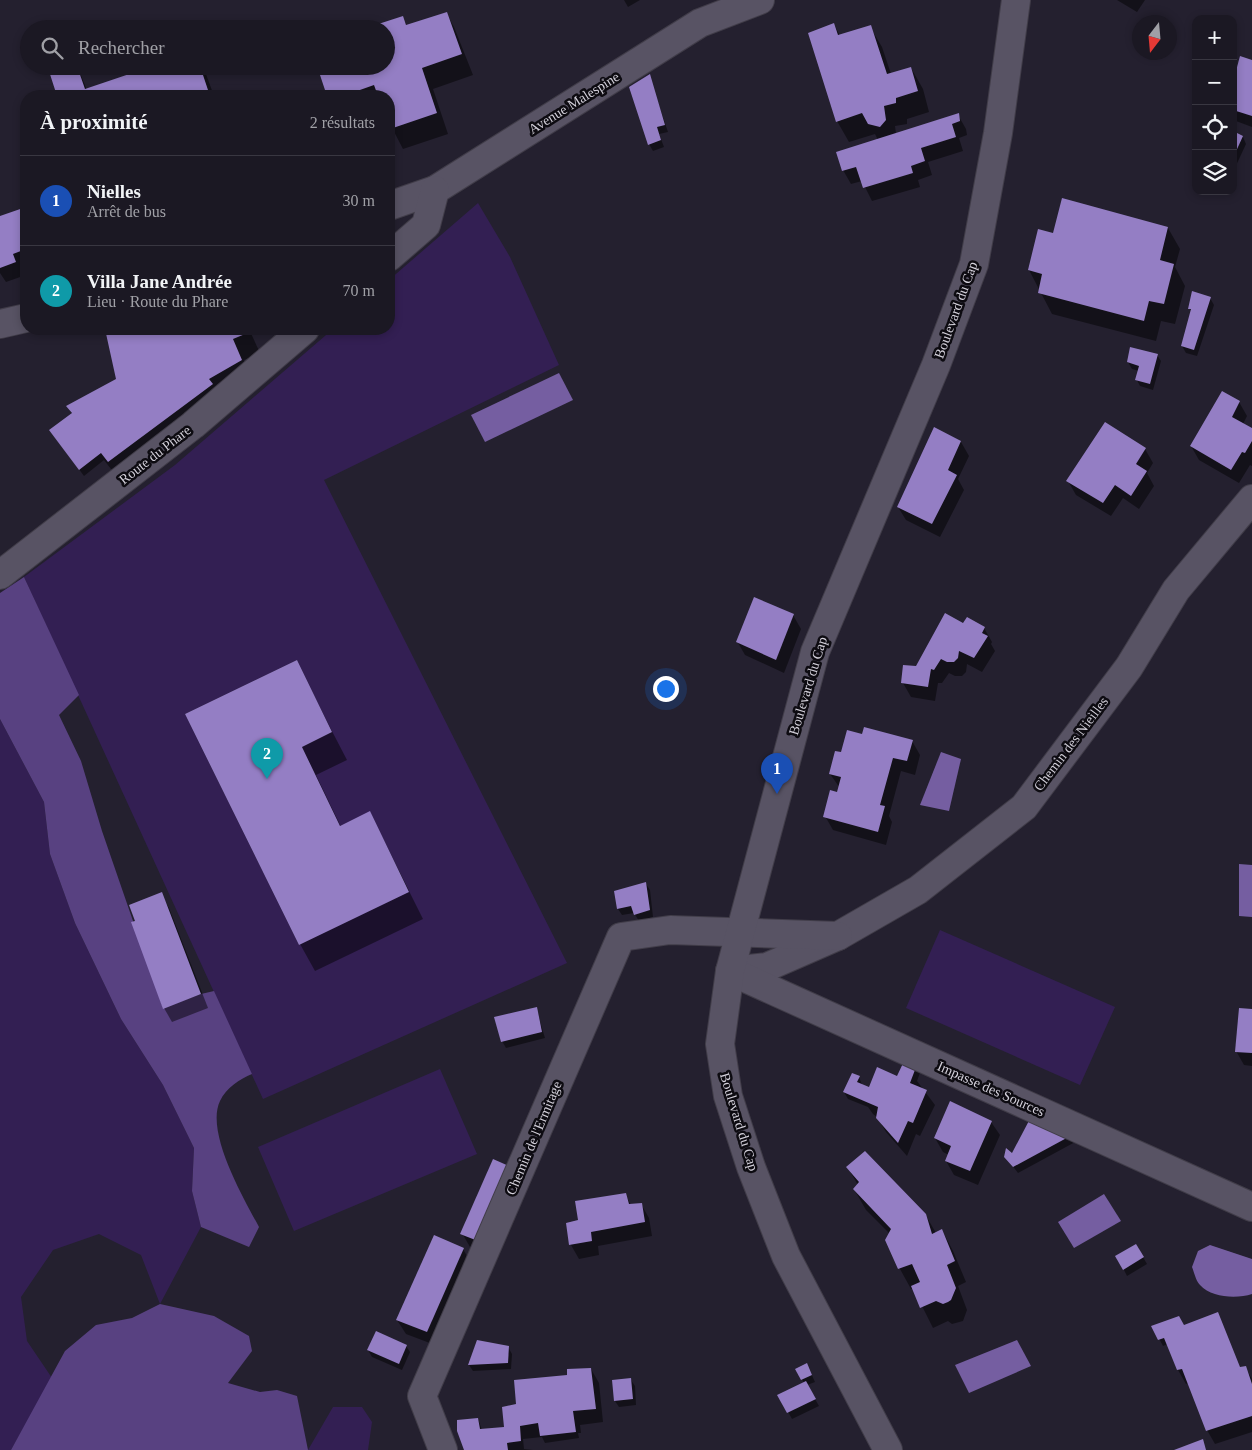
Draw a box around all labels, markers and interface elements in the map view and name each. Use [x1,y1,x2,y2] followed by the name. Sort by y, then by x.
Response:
[1132,15,1177,60] north arrow
[1192,15,1237,195] map controls
[1192,15,1237,60] button: +
[20,20,395,75] search box
[38,34,66,62] icon: search
[78,37,165,58] text: Rechercher
[1192,60,1237,105] button: −
[526,69,622,137] street label: Avenue Malespine
[1192,105,1237,150] button: locate
[40,110,148,134] text: À proximité
[310,114,375,131] text: 2 résultats
[1192,150,1237,195] button: layers
[87,181,141,202] text: Nielles
[52,192,60,209] text: 1
[343,192,375,209] text: 30 m
[87,203,166,220] text: Arrêt de bus
[932,260,980,360] street label: Boulevard du Cap
[87,271,232,292] text: Villa Jane Andrée
[52,282,60,299] text: 2
[343,282,375,299] text: 70 m
[87,293,228,310] text: Lieu · Route du Phare
[116,423,194,487] street label: Route du Phare
[786,635,830,737] street label: Boulevard du Cap
[653,676,679,702] your location
[1031,694,1111,794] street label: Chemin des Nieilles
[251,738,283,779] pin: 2
[761,753,793,794] pin: 1
[935,1059,1047,1119] street label: Impasse des Sources
[717,1071,761,1173] street label: Boulevard du Cap
[503,1079,565,1197] street label: Chemin de l'Ermitage

